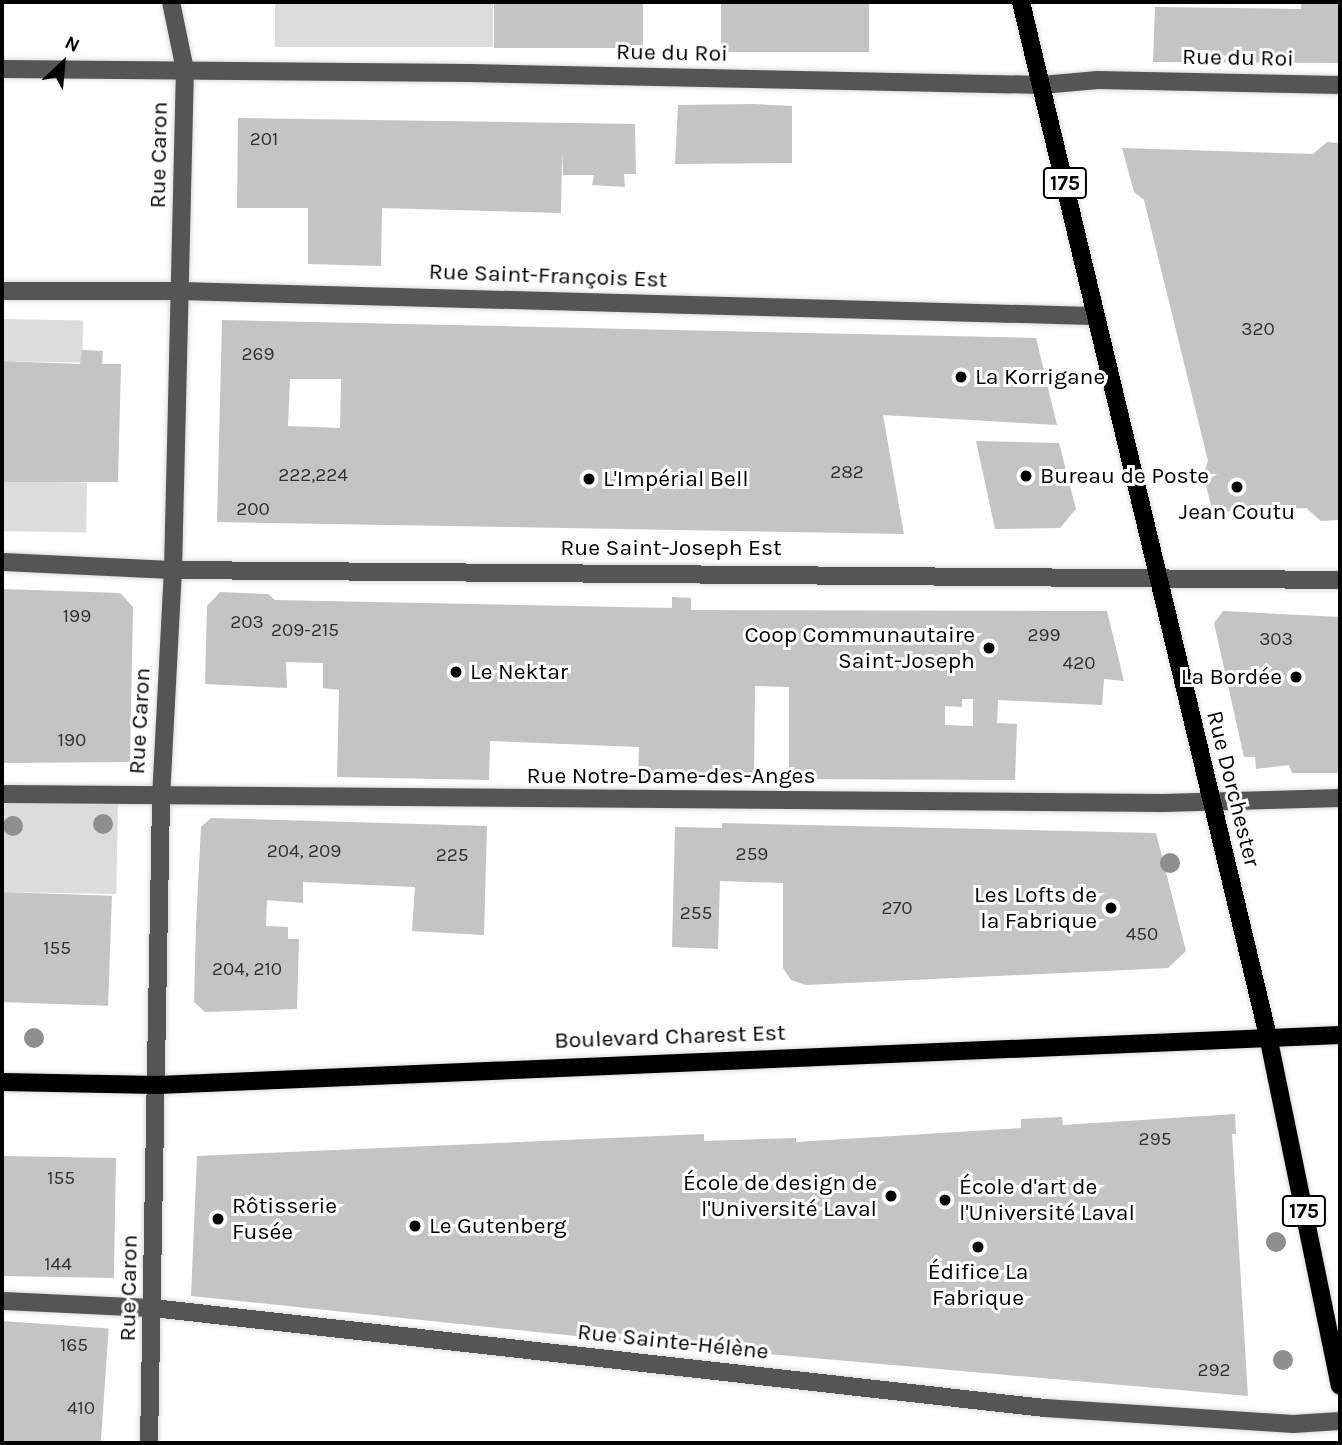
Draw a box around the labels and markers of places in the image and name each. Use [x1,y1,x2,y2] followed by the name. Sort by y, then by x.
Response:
[975,363,1105,391] place label: La Korrigane
[953,369,969,385] marker: La Korrigane
[1040,462,1209,490] place label: Bureau de Poste
[603,465,749,493] place label: L'Impérial Bell
[1018,468,1034,484] marker: Bureau de Poste
[581,471,597,487] marker: L'Impérial Bell
[1229,479,1245,495] marker: Jean Coutu
[1179,498,1295,526] place label: Jean Coutu
[744,621,975,675] place label: Coop Communautaire Saint-Joseph
[981,640,997,656] marker: Coop Communautaire Saint-Joseph
[470,658,568,686] place label: Le Nektar
[1181,663,1282,691] place label: La Bordée
[448,664,464,680] marker: Le Nektar
[1288,669,1304,685] marker: La Bordée
[974,881,1097,935] place label: Les Lofts de la Fabrique
[1103,900,1119,916] marker: Les Lofts de la Fabrique
[683,1169,877,1223] place label: École de design de l'Université Laval
[959,1173,1135,1227] place label: École d'art de l'Université Laval
[883,1188,899,1204] marker: École de design de l'Université Laval
[232,1192,337,1246] place label: Rôtisserie Fusée
[937,1192,953,1208] marker: École d'art de l'Université Laval
[210,1211,226,1227] marker: Rôtisserie Fusée
[429,1212,566,1240] place label: Le Gutenberg
[407,1218,423,1234] marker: Le Gutenberg
[970,1239,986,1255] marker: Édifice La Fabrique
[928,1258,1028,1312] place label: Édifice La Fabrique

